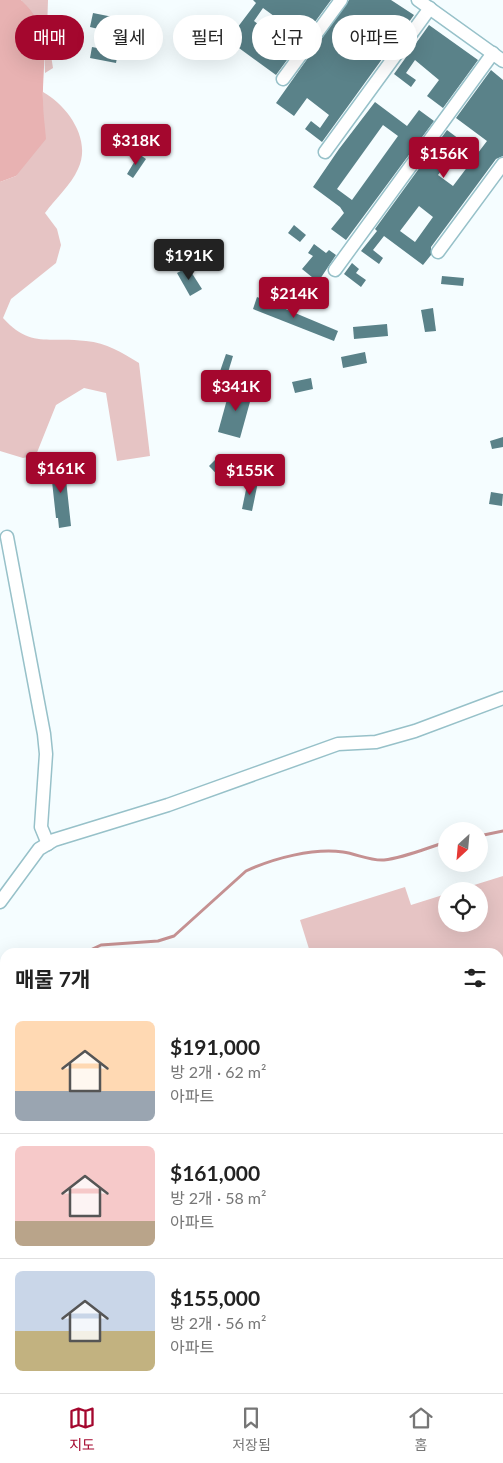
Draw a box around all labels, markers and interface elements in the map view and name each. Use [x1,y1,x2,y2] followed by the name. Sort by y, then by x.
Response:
[15,15,84,60] chip: 매매
[94,15,163,60] chip: 월세
[173,15,242,60] chip: 필터
[252,15,322,60] chip: 신규
[332,15,417,60] chip: 아파트
[101,124,171,166] pin: $318K
[112,130,160,149] text: $318K
[409,136,479,179] pin: $156K
[420,143,468,162] text: $156K
[154,238,224,281] pin: $191K
[165,245,213,264] text: $191K
[259,276,329,319] pin: $214K
[270,283,318,302] text: $214K
[201,370,271,412] pin: $341K
[212,376,260,395] text: $341K
[26,452,96,494] pin: $161K
[215,454,285,496] pin: $155K
[37,458,85,477] text: $161K
[226,460,274,479] text: $155K
[438,822,488,872] north arrow
[438,822,488,932] map controls
[438,882,488,932] button: locate
[461,964,489,992] icon: filters
[15,966,90,991] text: 매물 7개
[170,1034,260,1059] text: $191,000
[55,1041,115,1101] icon: home
[170,1062,266,1081] text: 방 2개 · 62 m²
[170,1086,214,1105] text: 아파트
[170,1160,260,1185] text: $161,000
[55,1166,115,1226] icon: home
[170,1188,266,1207] text: 방 2개 · 58 m²
[170,1212,214,1231] text: 아파트
[170,1285,260,1310] text: $155,000
[55,1291,115,1351] icon: home
[170,1313,266,1332] text: 방 2개 · 56 m²
[170,1337,214,1356] text: 아파트
[68,1404,96,1454] tab: 지도
[232,1404,271,1454] tab: 저장됨
[407,1404,435,1454] tab: 홈

